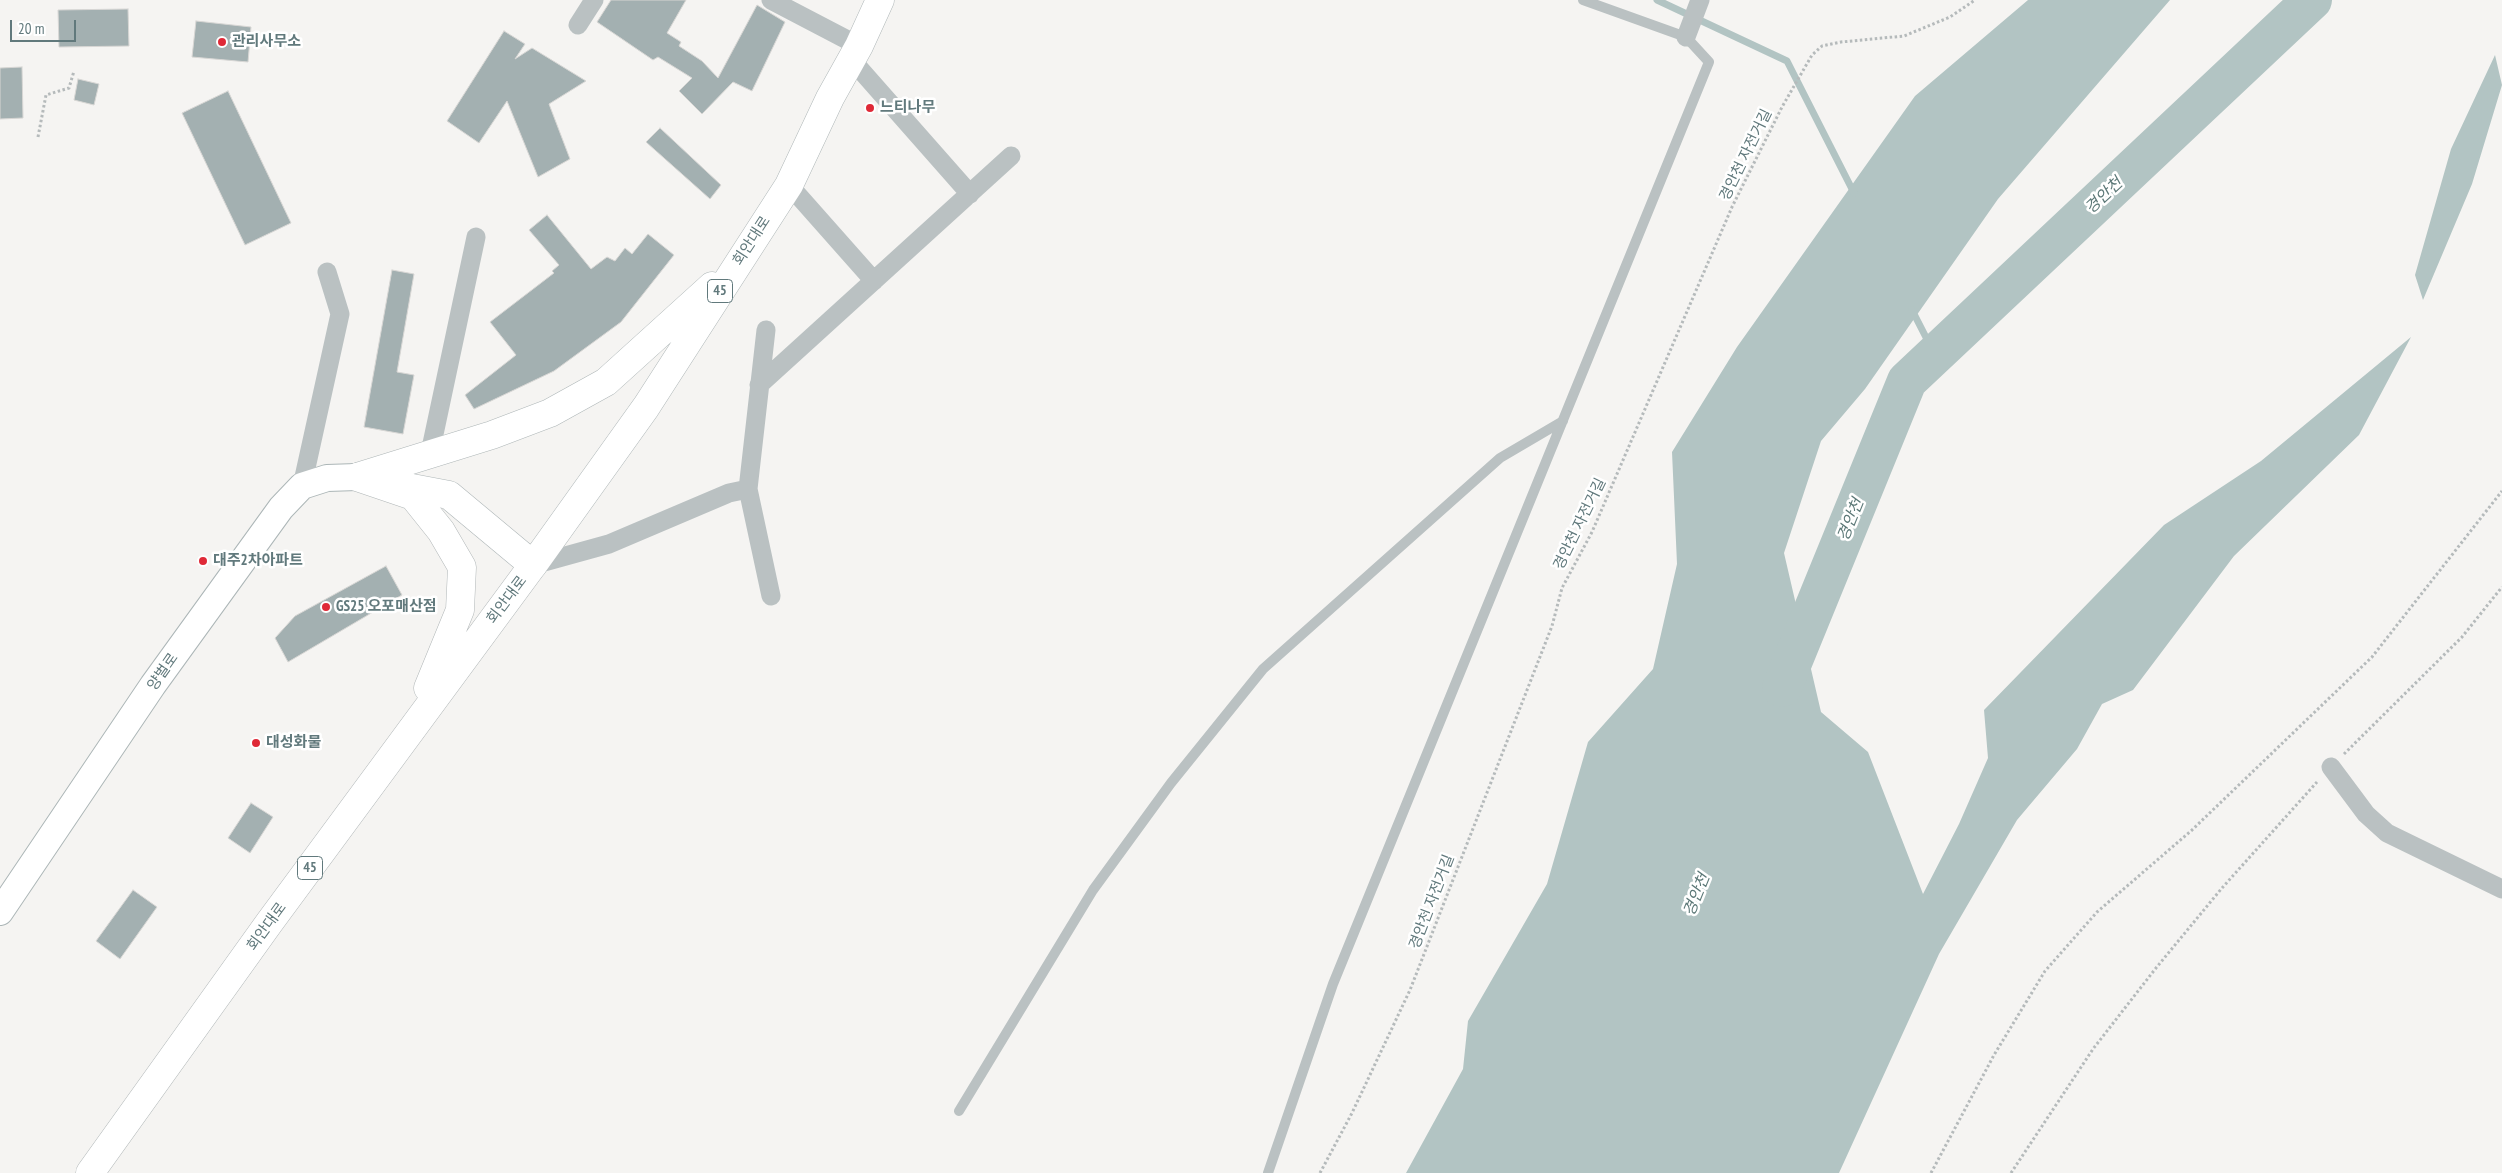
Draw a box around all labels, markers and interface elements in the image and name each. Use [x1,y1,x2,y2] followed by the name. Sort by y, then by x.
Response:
[12,10,79,42] scale bar
[18,19,44,38] text: 20 m
[232,33,301,51] place label: 관리사무소
[216,36,228,48] marker: 관리사무소
[880,99,935,117] place label: 느티나무
[864,102,876,114] marker: 느티나무
[1716,106,1776,204] street label: 경안천 자전거길
[2081,174,2127,218] water label: 경안천
[729,213,775,269] street label: 회안대로
[708,280,732,302] road number: 45
[1550,475,1610,573] street label: 경안천 자전거길
[1834,496,1868,544] water label: 경안천
[213,552,303,570] place label: 대주2차아파트
[197,555,209,567] marker: 대주2차아파트
[483,573,531,627] street label: 회안대로
[336,598,437,616] place label: GS25 오포매산점
[320,601,332,613] marker: GS25 오포매산점
[144,650,182,694] street label: 양벌로
[266,734,321,752] place label: 대성화물
[250,737,262,749] marker: 대성화물
[1406,852,1458,952] street label: 경안천 자전거길
[298,856,322,880] road number: 45
[1680,871,1714,919] water label: 경안천
[243,899,291,955] street label: 회안대로

